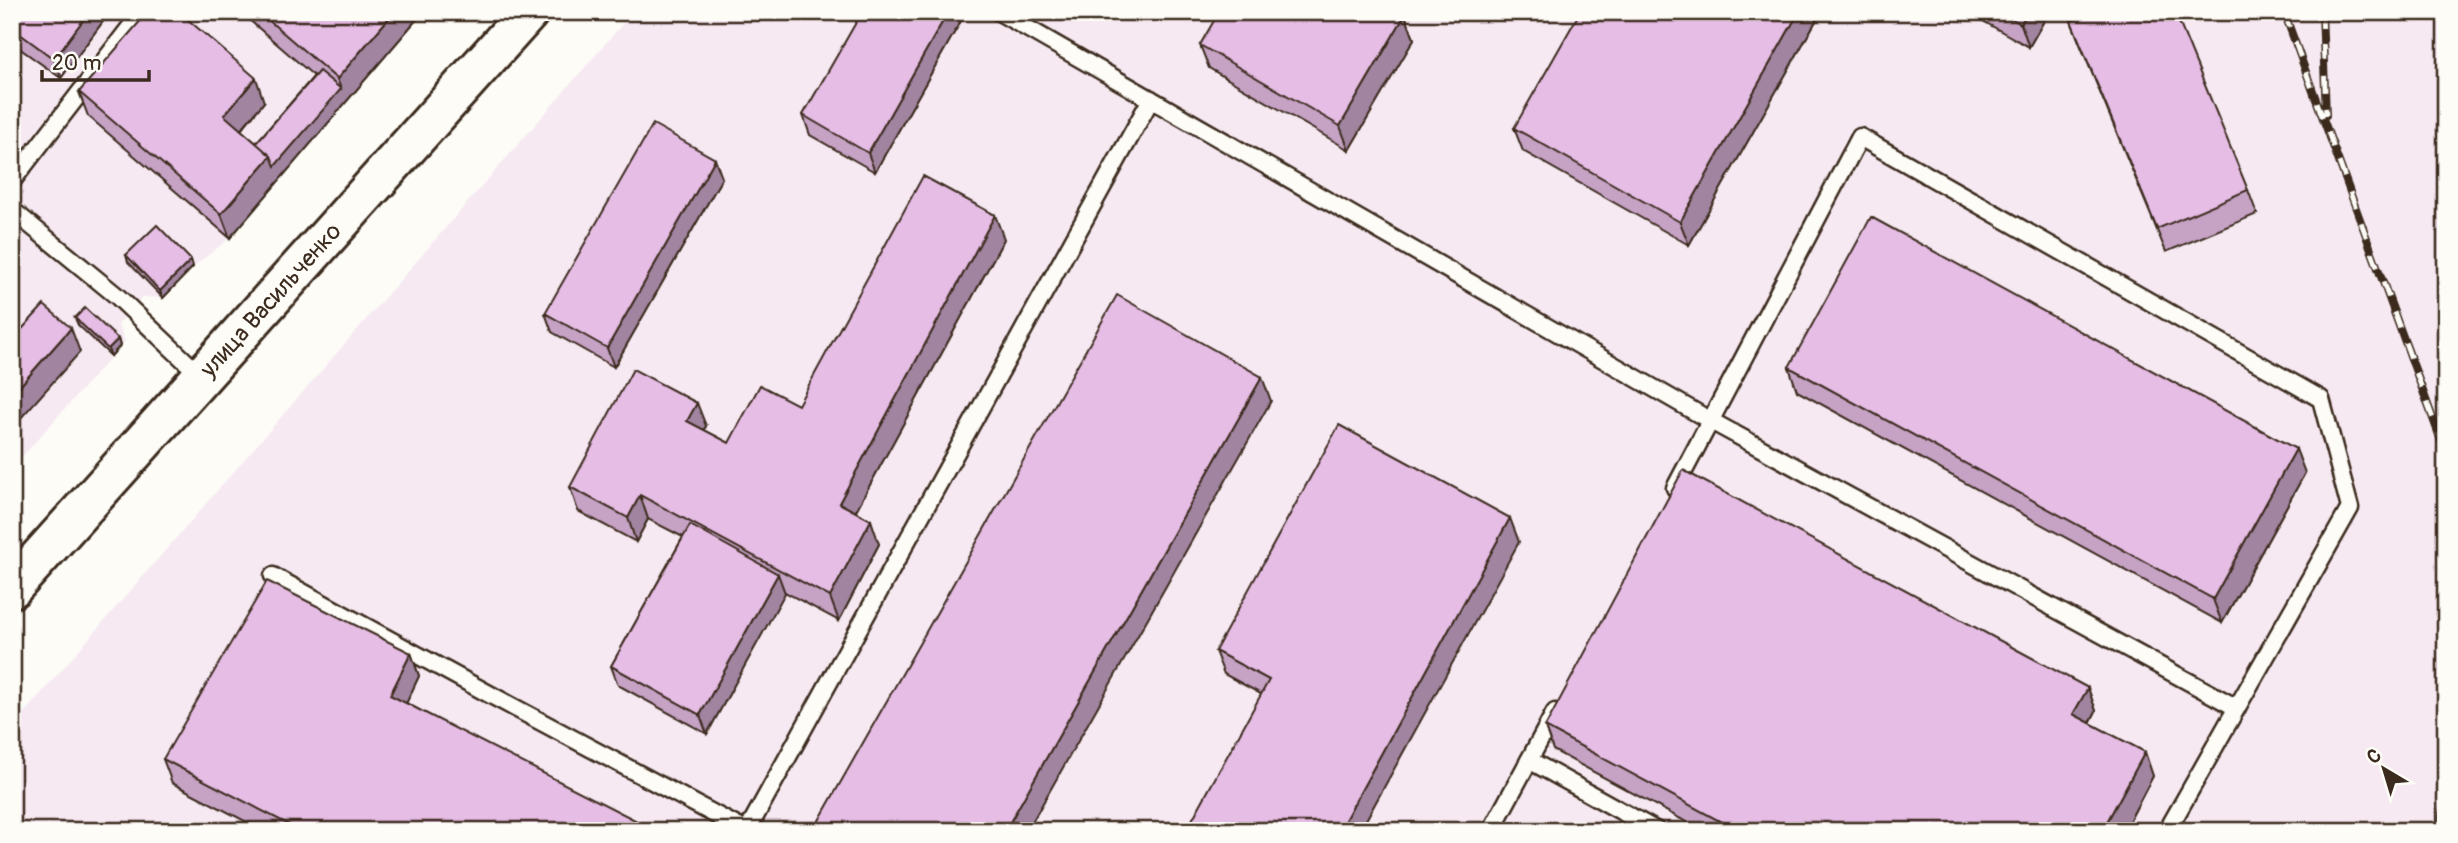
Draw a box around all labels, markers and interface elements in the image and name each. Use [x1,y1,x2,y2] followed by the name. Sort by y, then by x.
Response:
[42,38,149,82] scale bar
[52,50,101,77] text: 20 m
[193,217,347,384] street label: улица Васильченко
[2350,734,2420,804] north arrow
[2362,743,2386,769] text: С

